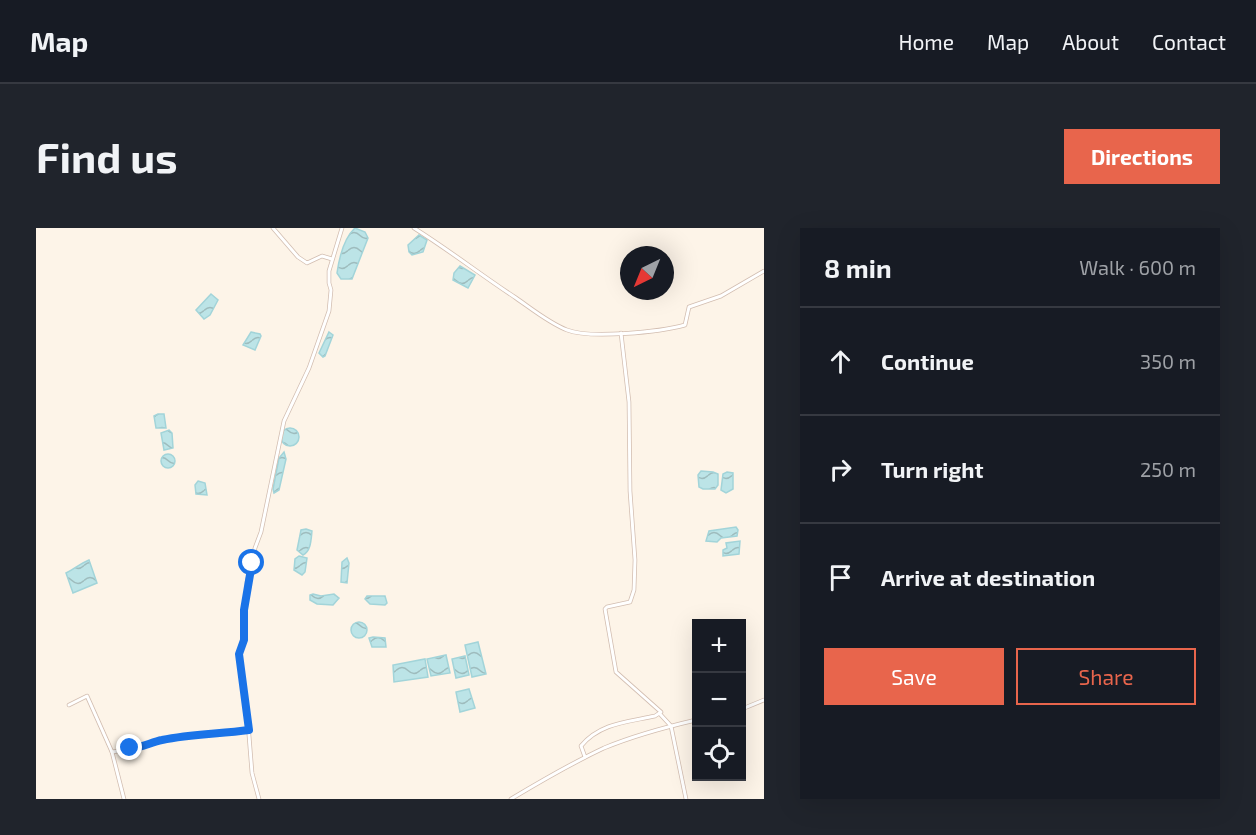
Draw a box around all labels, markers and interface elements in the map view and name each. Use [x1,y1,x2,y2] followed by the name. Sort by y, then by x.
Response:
[30,24,88,58] text: Map
[898,29,954,54] text: Home
[987,29,1029,54] text: Map
[1062,29,1119,54] text: About
[1152,29,1226,54] text: Contact
[1064,129,1220,184] button: Directions
[36,131,178,181] text: Find us
[620,246,674,300] north arrow
[824,252,892,283] text: 8 min
[1079,255,1196,279] text: Walk · 600 m
[824,345,857,378] icon: ahead
[881,348,974,374] text: Continue
[1140,349,1196,373] text: 350 m
[824,453,857,486] icon: right
[881,456,983,482] text: Turn right
[1140,457,1196,481] text: 250 m
[238,549,264,575] route start
[824,561,857,594] icon: arrive
[881,564,1095,590] text: Arrive at destination
[692,619,746,781] map controls
[692,619,746,673] button: +
[824,648,1004,705] button: Save
[1016,648,1196,705] button: Share
[692,673,746,727] button: −
[692,727,746,781] button: locate
[116,734,142,760] route end

